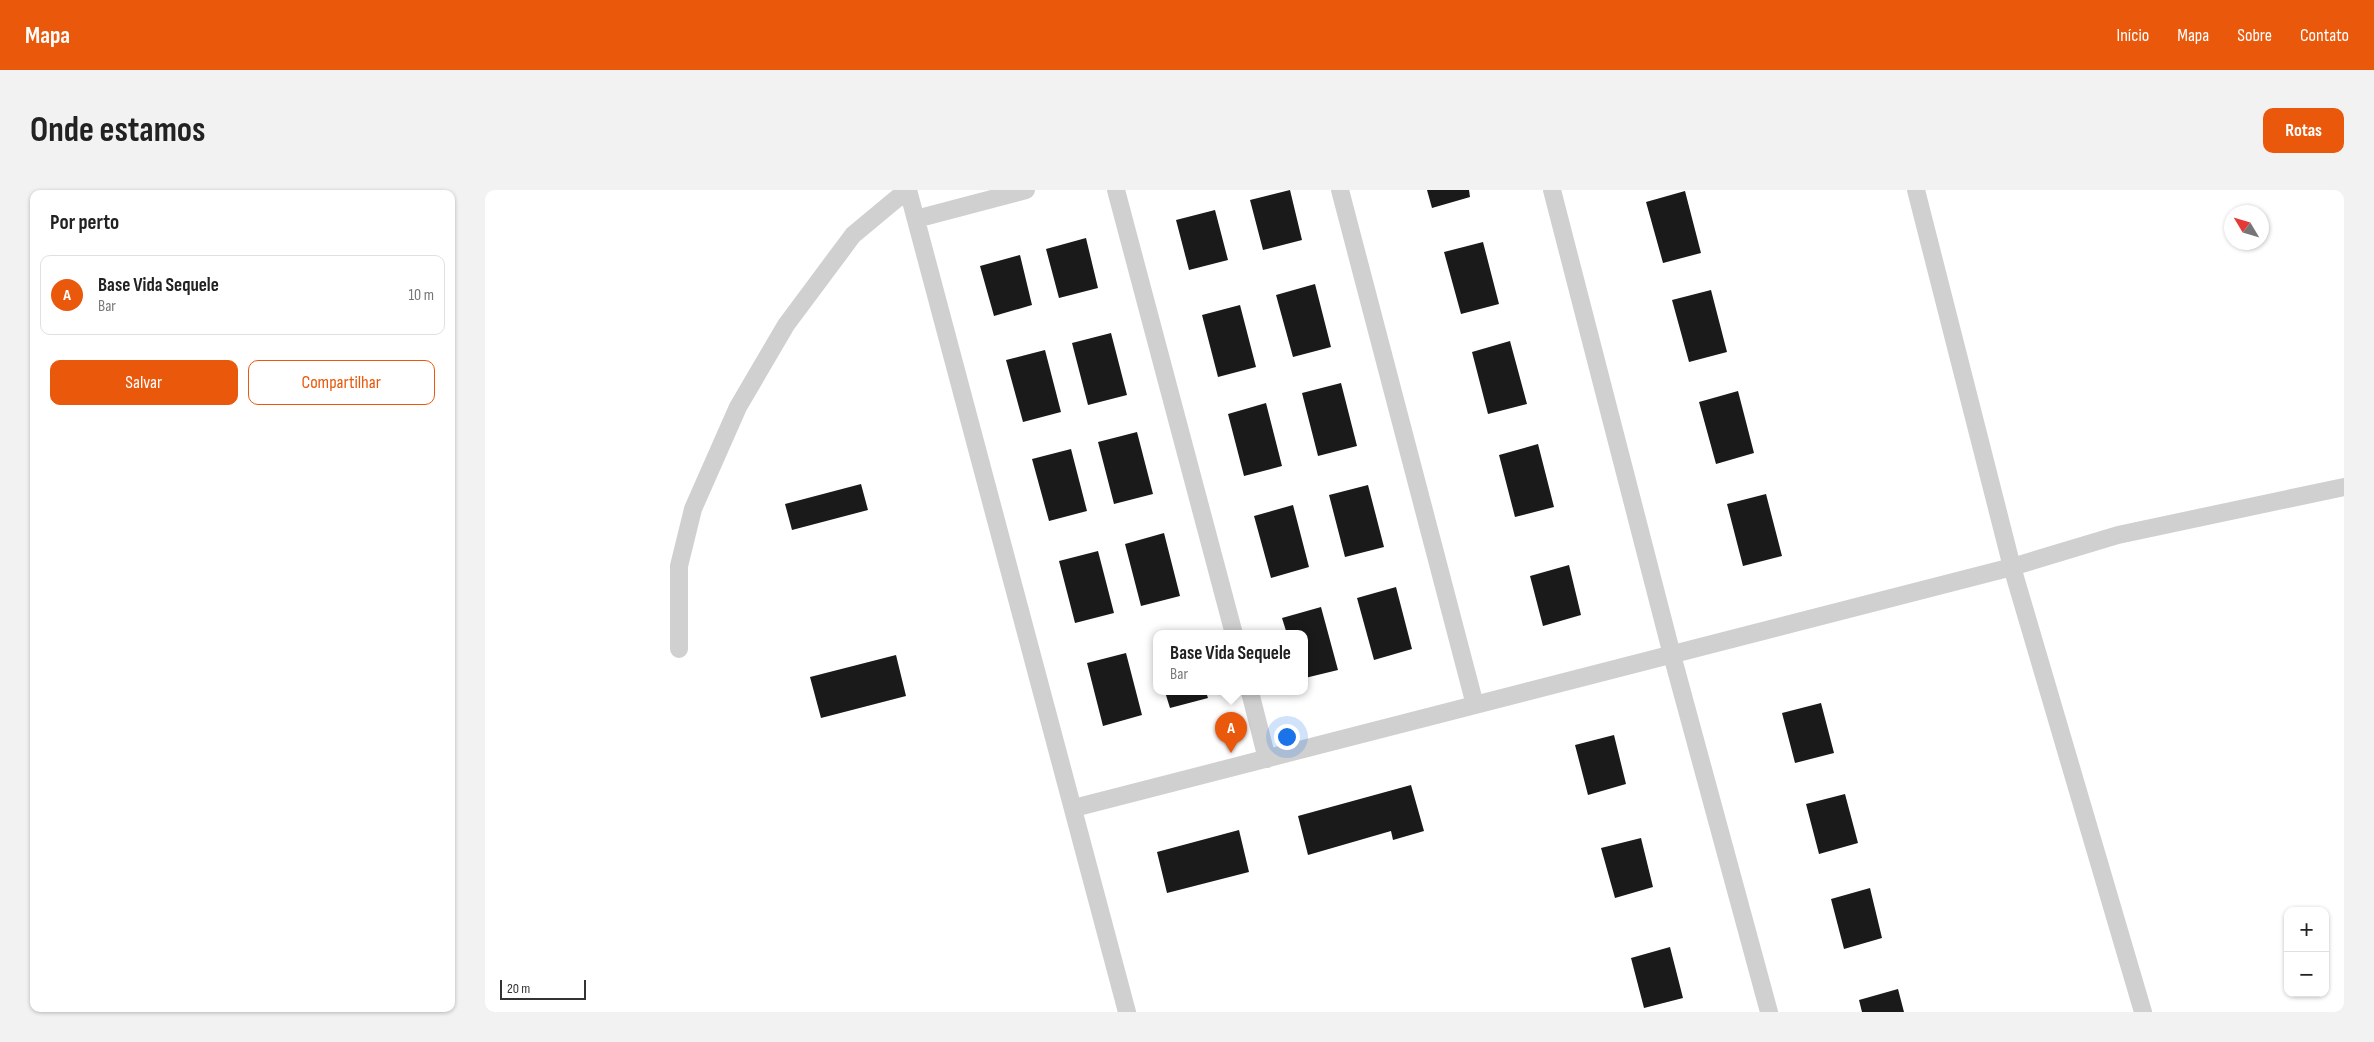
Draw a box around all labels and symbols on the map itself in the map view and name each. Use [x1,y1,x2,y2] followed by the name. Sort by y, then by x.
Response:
[2224,205,2269,250] north arrow
[1215,712,1247,753] pin: A
[1274,724,1300,750] your location
[500,977,586,1000] scale bar

